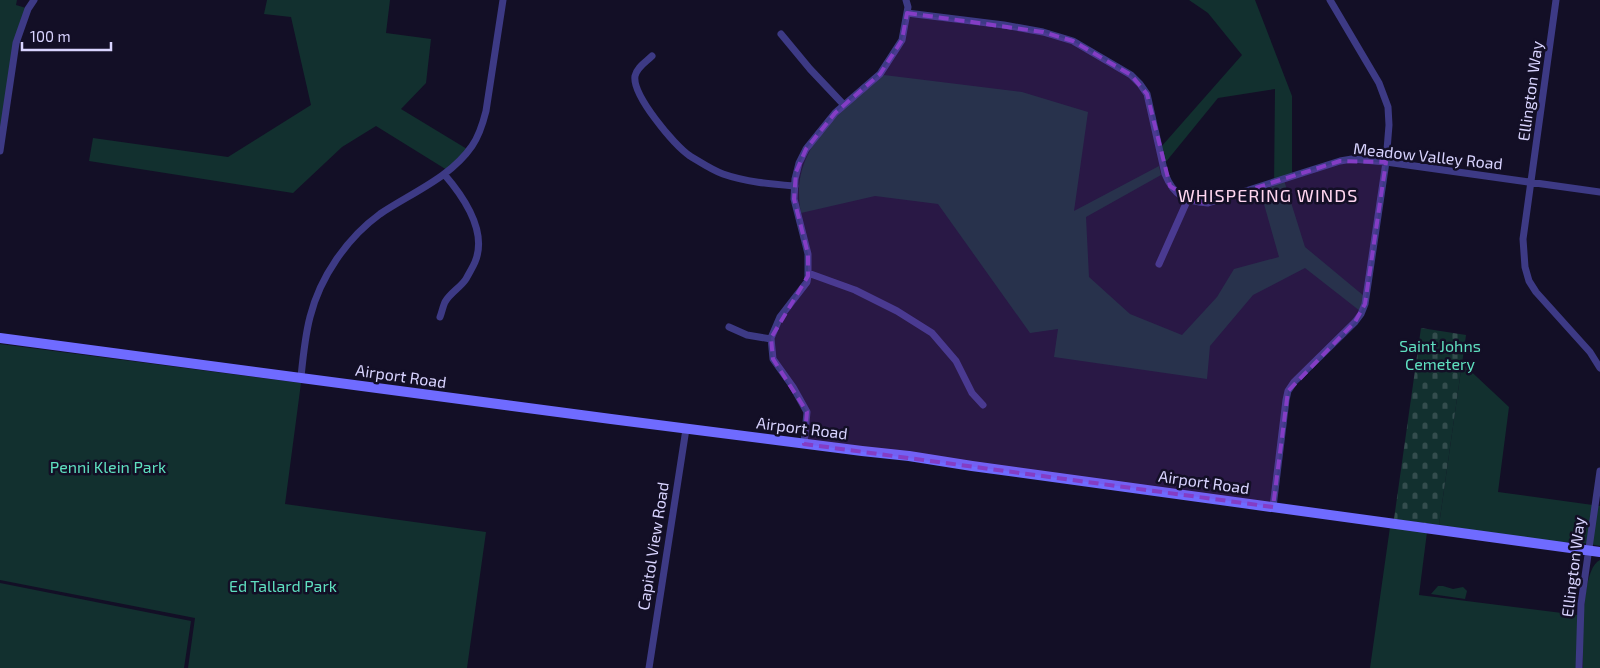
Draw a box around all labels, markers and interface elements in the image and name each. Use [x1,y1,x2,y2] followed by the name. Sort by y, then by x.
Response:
[22,20,111,52] scale bar
[30,27,71,45] text: 100 m
[1513,39,1546,142] street label: Ellington Way
[1352,138,1504,173] street label: Meadow Valley Road
[1178,184,1358,206] district label: WHISPERING WINDS
[1399,336,1481,373] park label: Saint Johns Cemetery
[354,360,448,391] street label: Airport Road
[755,412,849,443] street label: Airport Road
[50,457,166,476] park label: Penni Klein Park
[1157,466,1251,497] street label: Airport Road
[633,480,672,611] street label: Capitol View Road
[1557,515,1588,618] street label: Ellington Way
[229,576,337,595] park label: Ed Tallard Park

